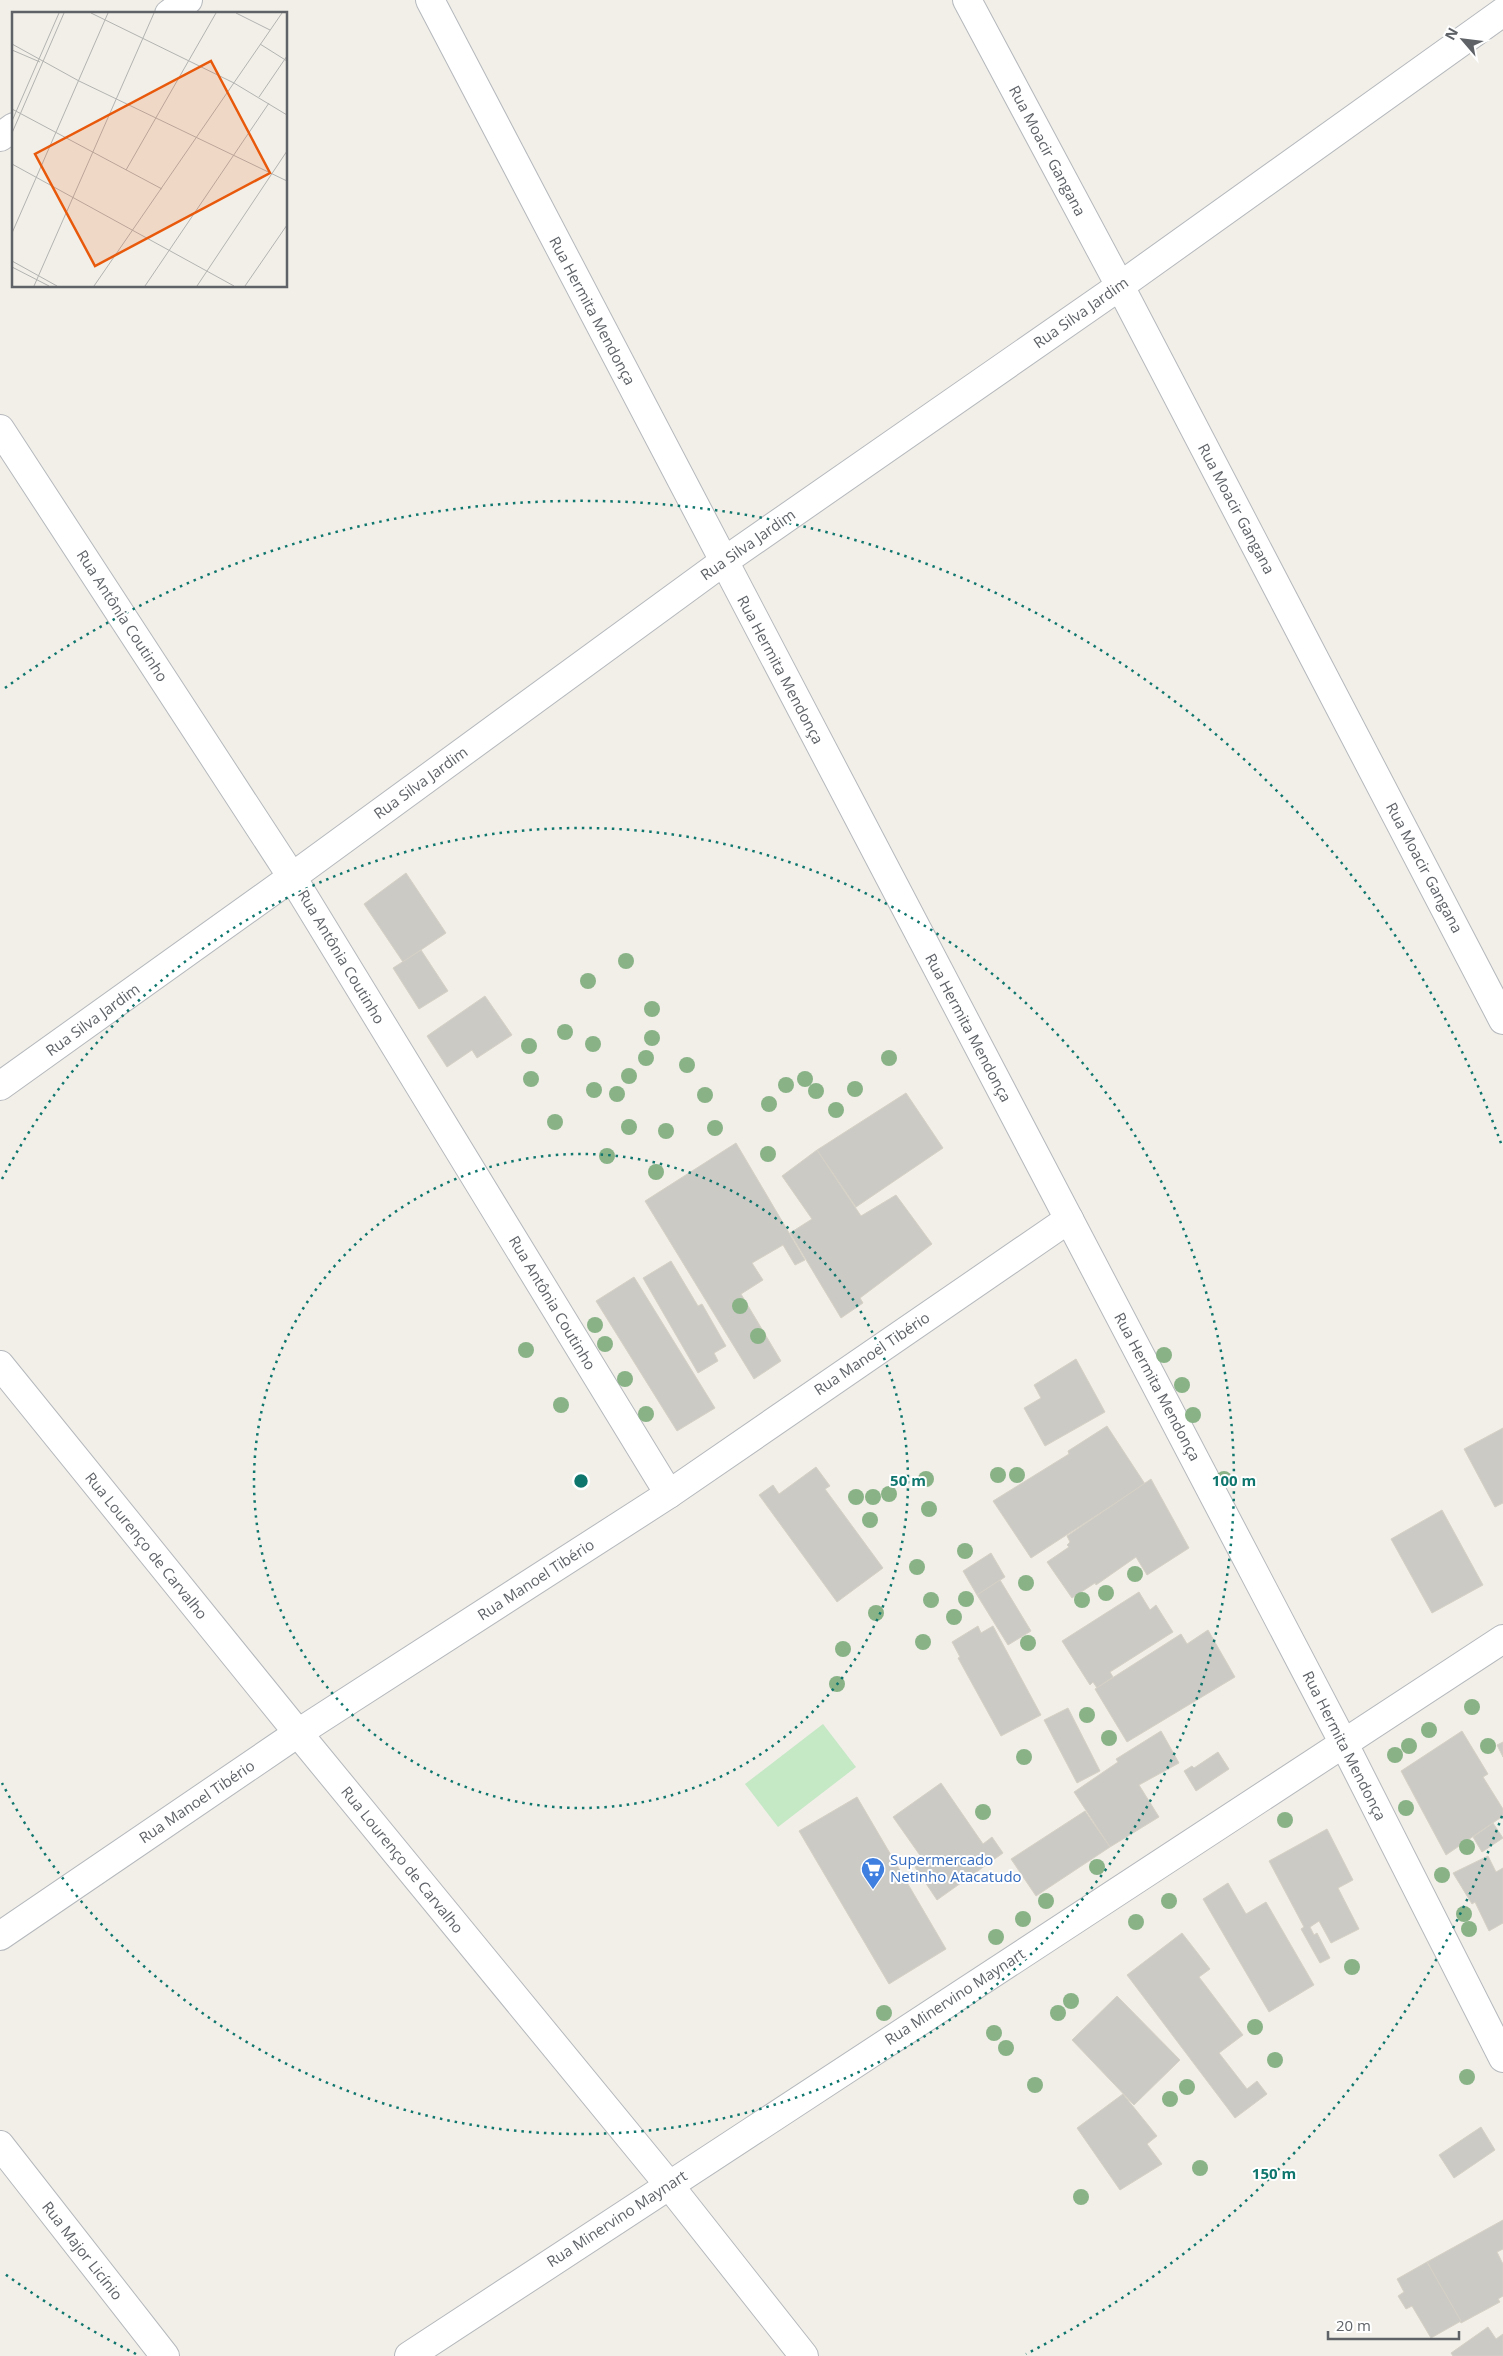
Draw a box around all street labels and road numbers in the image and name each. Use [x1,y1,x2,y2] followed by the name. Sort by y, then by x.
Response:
[1005,82,1091,219] street label: Rua Moacir Gangana
[545,233,641,388] street label: Rua Hermita Mendonça
[1029,272,1132,352] street label: Rua Silva Jardim
[1194,440,1280,577] street label: Rua Moacir Gangana
[696,504,799,584] street label: Rua Silva Jardim
[73,546,173,685] street label: Rua Antônia Coutinho
[733,592,829,747] street label: Rua Hermita Mendonça
[369,741,471,823] street label: Rua Silva Jardim
[1382,799,1468,936] street label: Rua Moacir Gangana
[294,886,390,1027] street label: Rua Antônia Coutinho
[921,950,1017,1105] street label: Rua Hermita Mendonça
[41,978,143,1060] street label: Rua Silva Jardim
[505,1232,601,1373] street label: Rua Antônia Coutinho
[810,1307,933,1399] street label: Rua Manoel Tibério
[1110,1309,1206,1464] street label: Rua Hermita Mendonça
[81,1468,212,1623] street label: Rua Lourenço de Carvalho
[473,1534,598,1624] street label: Rua Manoel Tibério
[1298,1667,1391,1824] street label: Rua Hermita Mendonça
[135,1755,258,1847] street label: Rua Manoel Tibério
[337,1782,468,1937] street label: Rua Lourenço de Carvalho
[880,1943,1028,2049] street label: Rua Minervino Maynart
[542,2165,690,2271] street label: Rua Minervino Maynart
[38,2197,128,2304] street label: Rua Major Licínio

